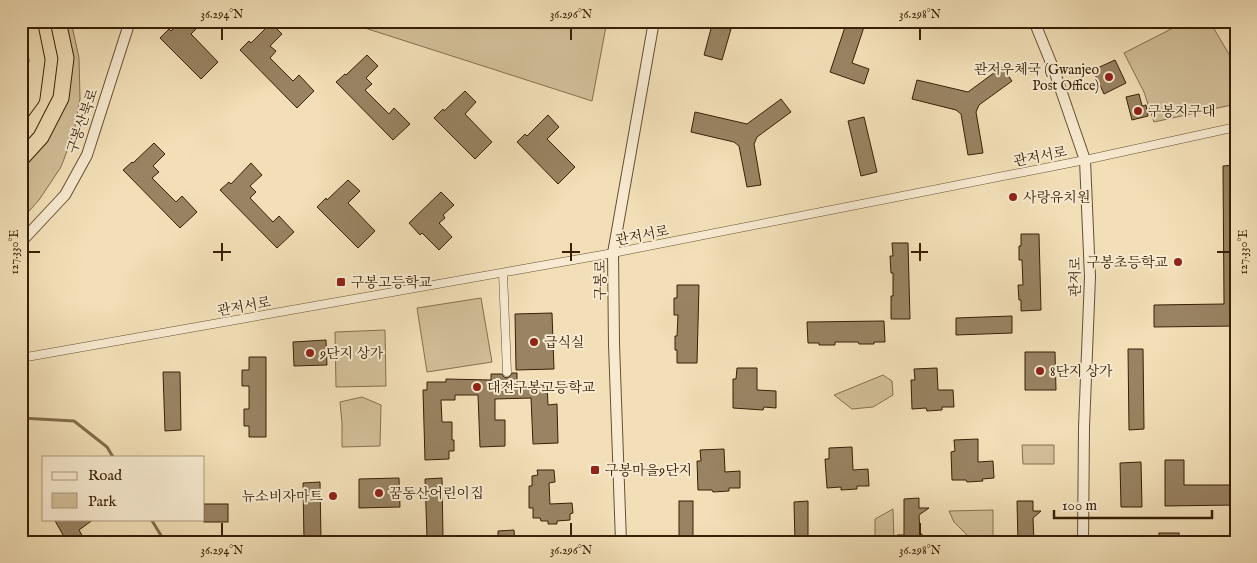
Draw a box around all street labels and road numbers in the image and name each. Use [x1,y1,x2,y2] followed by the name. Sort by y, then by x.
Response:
[63,86,103,156] street label: 구봉산북로
[1012,143,1069,171] street label: 관저서로
[614,222,671,250] street label: 관저서로
[1067,256,1085,297] street label: 관저로
[592,259,610,300] street label: 구봉로
[216,293,273,321] street label: 관저서로

